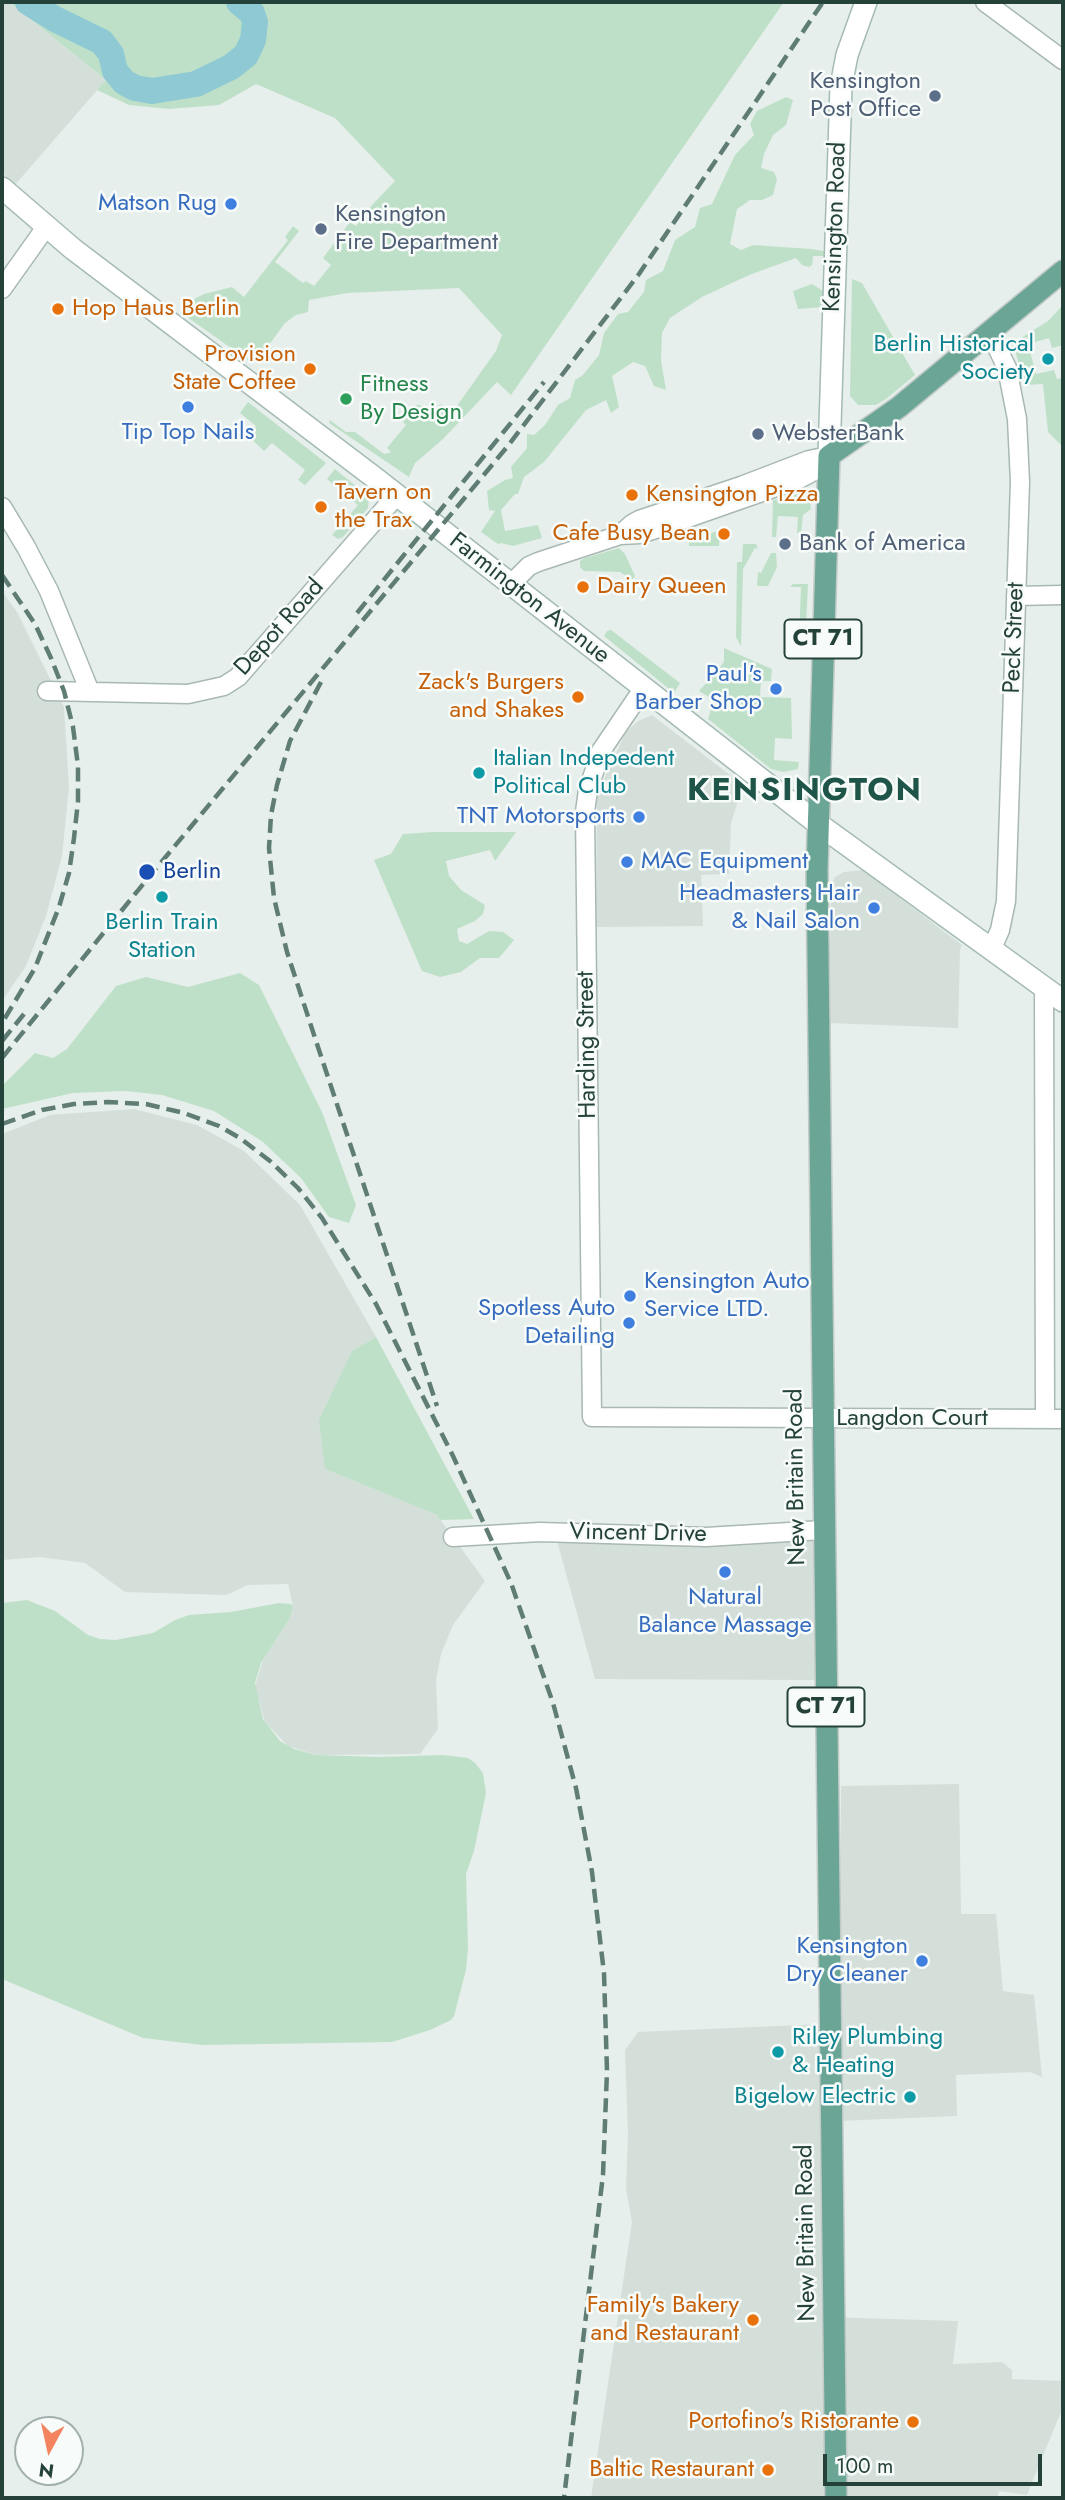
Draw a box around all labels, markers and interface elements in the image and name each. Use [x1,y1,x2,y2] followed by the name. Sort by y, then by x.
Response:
[810,68,921,124] place label: Kensington Post Office
[927,88,943,104] marker: Kensington Post Office
[819,141,853,313] street label: Kensington Road
[98,190,217,218] place label: Matson Rug
[223,196,239,212] marker: Matson Rug
[335,201,498,257] place label: Kensington Fire Department
[313,221,329,237] marker: Kensington Fire Department
[72,295,240,323] place label: Hop Haus Berlin
[50,301,66,317] marker: Hop Haus Berlin
[874,331,1034,387] place label: Berlin Historical Society
[172,341,296,397] place label: Provision State Coffee
[1040,351,1056,367] marker: Berlin Historical Society
[302,361,318,377] marker: Provision State Coffee
[360,371,462,427] place label: Fitness By Design
[338,391,354,407] marker: Fitness By Design
[180,399,196,415] marker: Tip Top Nails
[122,419,254,447] place label: Tip Top Nails
[772,420,904,448] place label: WebsterBank
[750,426,766,442] marker: WebsterBank
[335,479,431,535] place label: Tavern on the Trax
[646,481,818,509] place label: Kensington Pizza
[624,487,640,503] marker: Kensington Pizza
[313,499,329,515] marker: Tavern on the Trax
[552,520,710,548] place label: Cafe Busy Bean
[716,526,732,542] marker: Cafe Busy Bean
[443,527,615,671] street label: Farmington Avenue
[799,530,966,558] place label: Bank of America
[777,536,793,552] marker: Bank of America
[597,573,727,601] place label: Dairy Queen
[229,574,331,682] street label: Depot Road
[575,579,591,595] marker: Dairy Queen
[999,582,1031,694] street label: Peck Street
[784,620,862,659] road number: CT 71
[635,661,762,717] place label: Paul's Barber Shop
[418,669,564,725] place label: Zack's Burgers and Shakes
[768,681,784,697] marker: Paul's Barber Shop
[570,689,586,705] marker: Zack's Burgers and Shakes
[493,745,674,801] place label: Italian Indepedent Political Club
[471,765,487,781] marker: Italian Indepedent Political Club
[688,773,922,811] district label: KENSINGTON
[457,803,625,831] place label: TNT Motorsports
[631,809,647,825] marker: TNT Motorsports
[641,848,808,876] place label: MAC Equipment
[619,854,635,870] marker: MAC Equipment
[163,858,221,886] place label: Berlin
[137,862,157,882] marker: Berlin
[679,880,860,936] place label: Headmasters Hair & Nail Salon
[154,889,170,905] marker: Berlin Train Station
[866,900,882,916] marker: Headmasters Hair & Nail Salon
[105,909,219,965] place label: Berlin Train Station
[572,971,604,1119] street label: Harding Street
[644,1268,809,1324] place label: Kensington Auto Service LTD.
[622,1288,638,1304] marker: Kensington Auto Service LTD.
[478,1295,615,1351] place label: Spotless Auto Detailing
[621,1315,637,1331] marker: Spotless Auto Detailing
[781,1388,813,1566] street label: New Britain Road
[836,1405,988,1433] street label: Langdon Court
[569,1518,707,1550] street label: Vincent Drive
[717,1564,733,1580] marker: Natural Balance Massage
[638,1584,812,1640] place label: Natural Balance Massage
[788,1688,864,1726] road number: CT 71
[786,1933,908,1989] place label: Kensington Dry Cleaner
[914,1953,930,1969] marker: Kensington Dry Cleaner
[792,2024,943,2080] place label: Riley Plumbing & Heating
[770,2044,786,2060] marker: Riley Plumbing & Heating
[734,2083,896,2111] place label: Bigelow Electric
[902,2089,918,2105] marker: Bigelow Electric
[791,2144,823,2322] street label: New Britain Road
[587,2292,739,2348] place label: Family's Bakery and Restaurant
[745,2312,761,2328] marker: Family's Bakery and Restaurant
[688,2408,899,2436] place label: Portofino's Ristorante
[905,2414,921,2430] marker: Portofino's Ristorante
[14,2416,84,2486] north arrow
[827,2440,1046,2484] scale bar
[836,2451,893,2481] text: 100 m
[37,2456,56,2485] text: N
[589,2456,754,2484] place label: Baltic Restaurant
[760,2462,776,2478] marker: Baltic Restaurant

